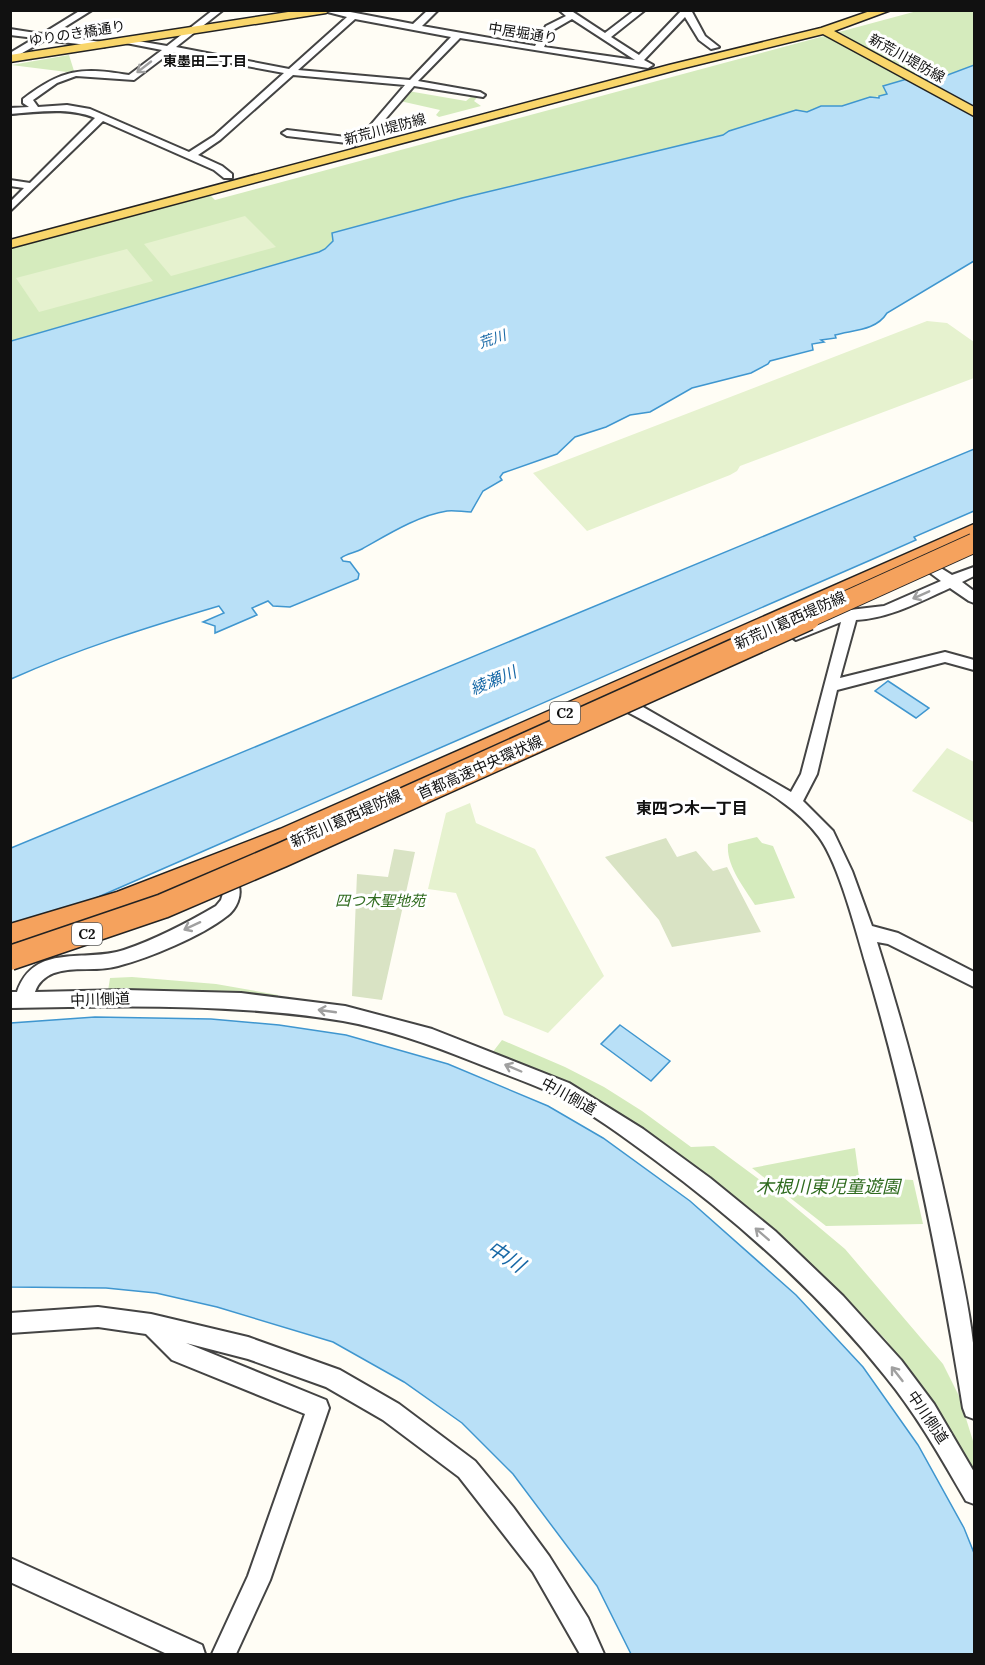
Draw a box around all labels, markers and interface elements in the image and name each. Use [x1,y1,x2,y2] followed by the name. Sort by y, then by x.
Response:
[27,16,127,50] street label: ゆりのき橋通り
[487,19,559,47] street label: 中居堀通り
[866,30,948,86] street label: 新荒川堤防線
[163,52,247,70] district label: 東墨田二丁目
[136,61,152,74] one-way arrow
[342,109,428,149] street label: 新荒川堤防線
[476,325,510,352] water label: 荒川
[731,587,849,653] street label: 新荒川葛西堤防線
[913,590,931,601] one-way arrow
[467,661,521,699] water label: 綾瀬川
[550,702,580,724] road number: C2
[414,731,546,803] street label: 首都高速中央環状線
[287,785,405,851] street label: 新荒川葛西堤防線
[636,798,748,818] district label: 東四つ木一丁目
[335,891,427,910] park label: 四つ木聖地苑
[183,921,201,933] one-way arrow
[72,923,102,945] road number: C2
[70,988,130,1010] street label: 中川側道
[318,1006,338,1017] one-way arrow
[505,1062,523,1074] one-way arrow
[538,1073,600,1119] street label: 中川側道
[756,1175,903,1198] park label: 木根川東児童遊園
[754,1227,770,1240] one-way arrow
[482,1235,531,1278] water label: 中川
[891,1366,904,1382] one-way arrow
[903,1387,953,1447] street label: 中川側道

